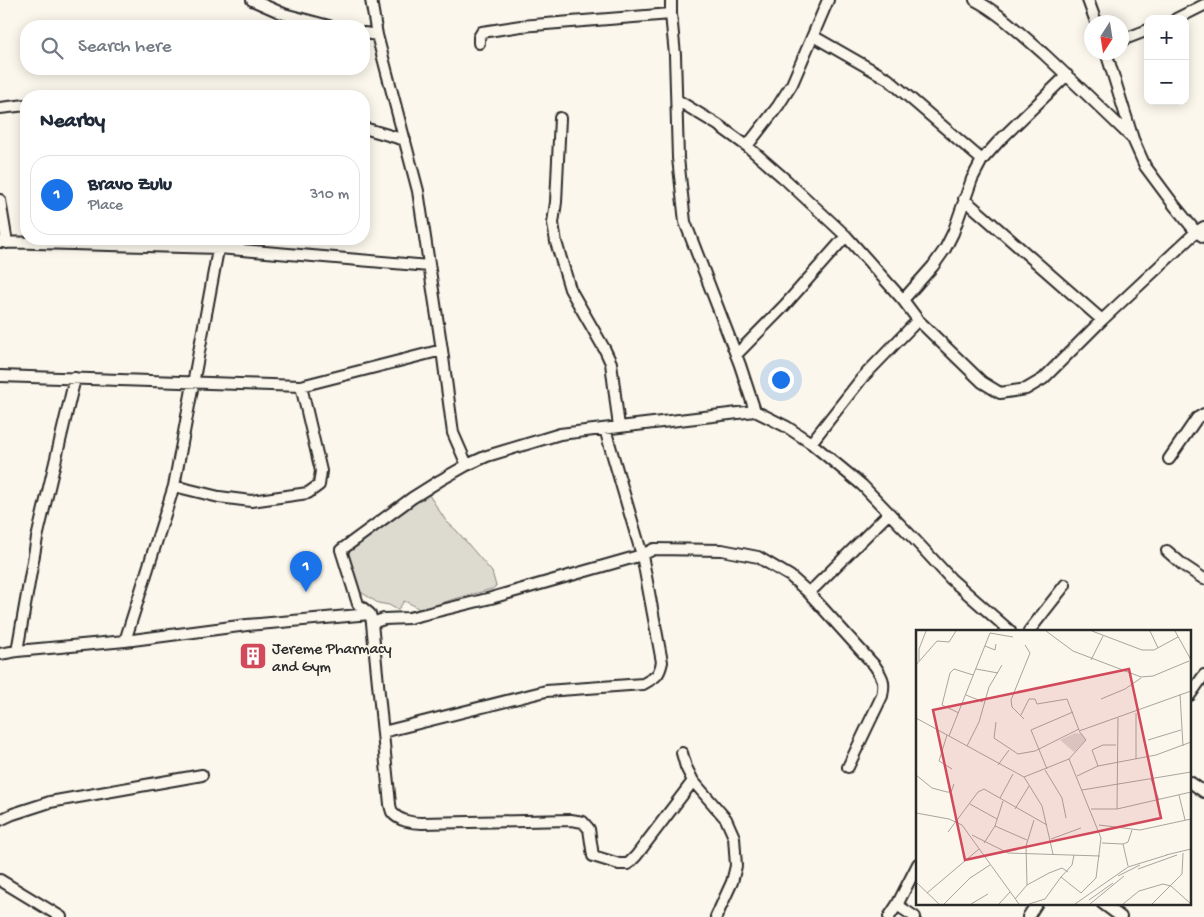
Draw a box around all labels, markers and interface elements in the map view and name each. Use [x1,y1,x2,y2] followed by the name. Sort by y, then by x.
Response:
[1084,15,1129,60] north arrow
[1144,15,1189,105] map controls
[1144,15,1189,60] button: +
[20,20,370,75] search box
[38,34,66,62] icon: search
[78,36,172,59] text: Search here
[1144,60,1189,105] button: −
[40,110,105,135] text: Nearby
[88,174,172,197] text: Bravo Zulu
[54,186,60,205] text: 1
[310,186,349,205] text: 310 m
[88,197,123,216] text: Place
[768,367,794,393] your location
[290,551,322,592] pin: 1
[916,630,1192,904] inset map
[238,641,268,671] building icon: Jereme Pharmacy and Gym
[272,641,392,678] place label: Jereme Pharmacy and Gym

